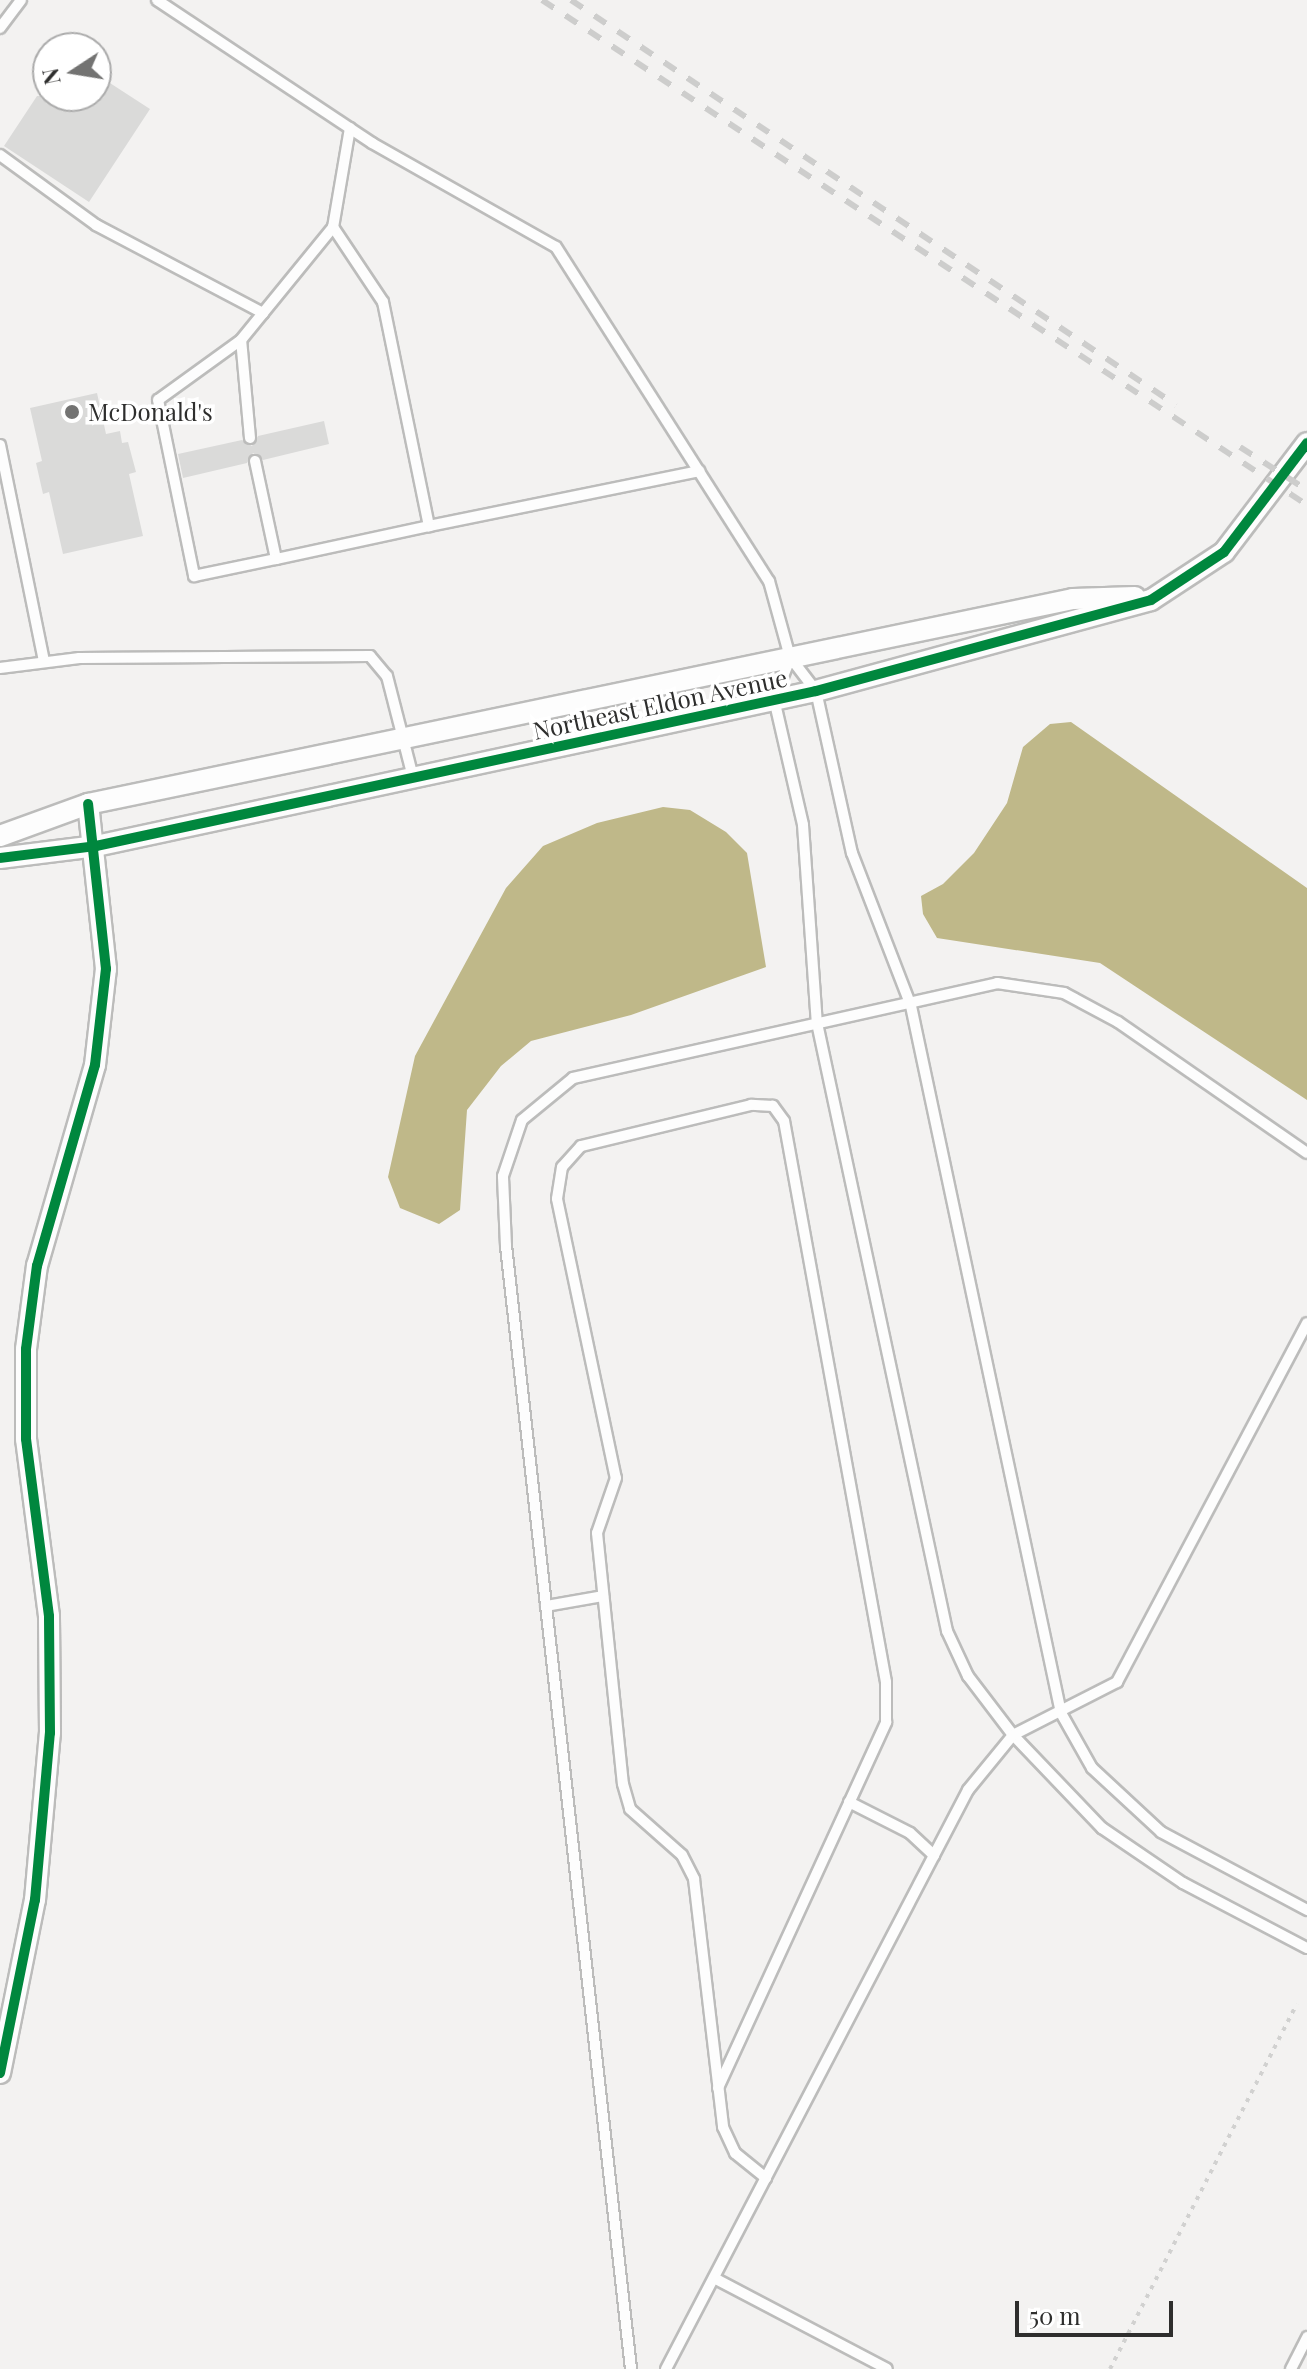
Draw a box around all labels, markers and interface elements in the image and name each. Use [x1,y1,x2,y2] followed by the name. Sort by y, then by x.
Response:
[32,32,112,112] north arrow
[34,66,67,87] text: N
[88,398,213,426] place label: McDonald's
[63,403,81,421] marker: McDonald's
[530,663,790,745] street label: Northeast Eldon Avenue
[1019,2285,1177,2335] scale bar
[1029,2299,1081,2331] text: 50 m

